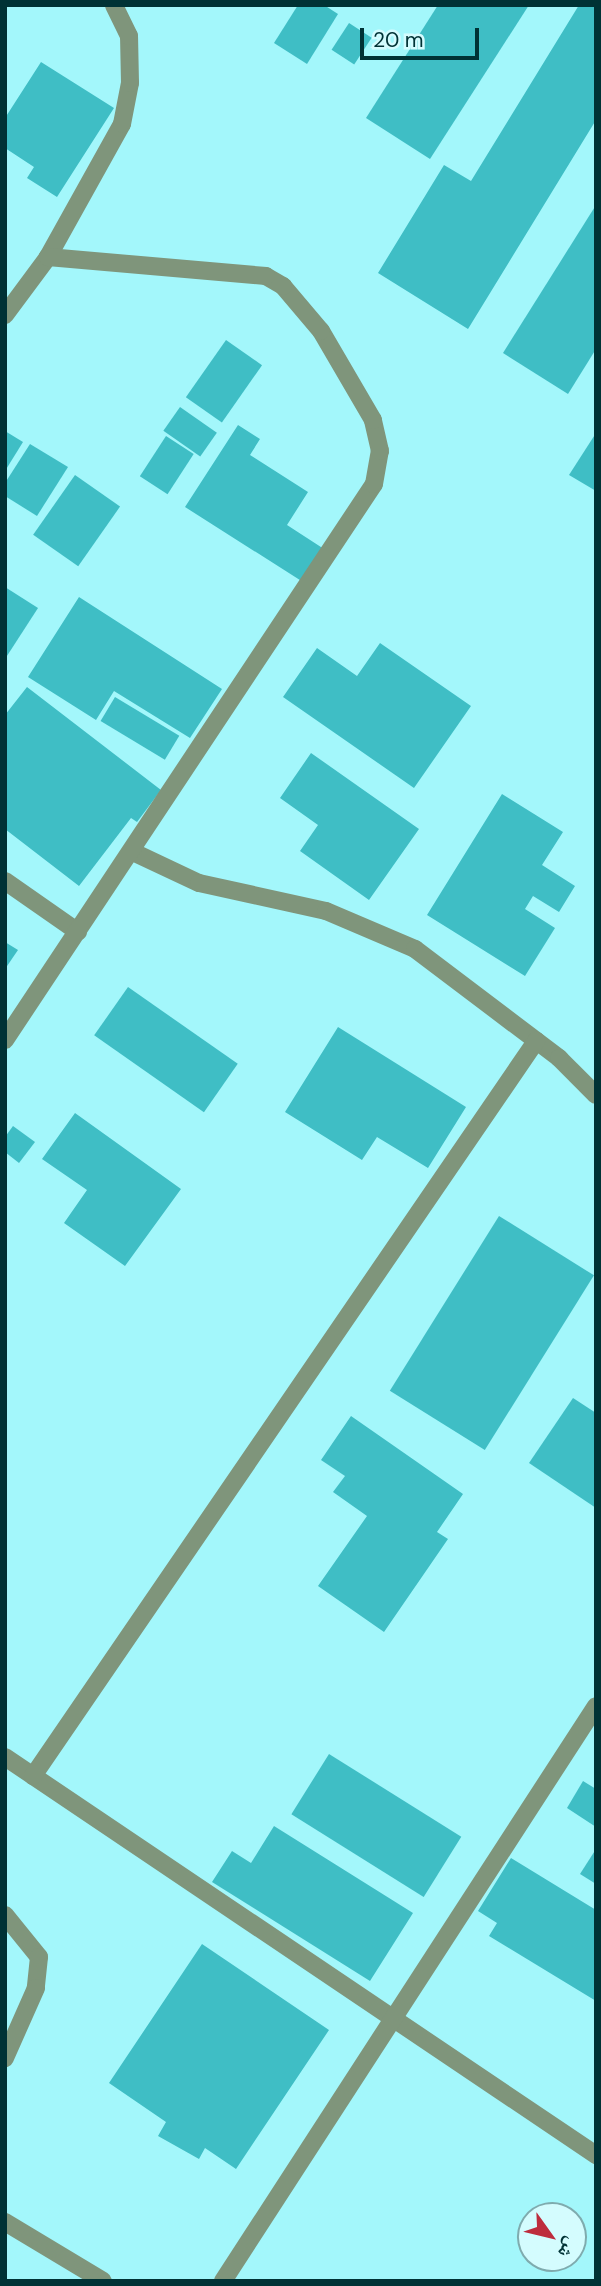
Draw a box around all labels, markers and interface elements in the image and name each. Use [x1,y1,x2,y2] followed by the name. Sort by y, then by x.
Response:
[363,14,482,58] scale bar
[373,26,424,54] text: 20 m
[517,2202,587,2272] north arrow
[552,2233,584,2263] text: ش

